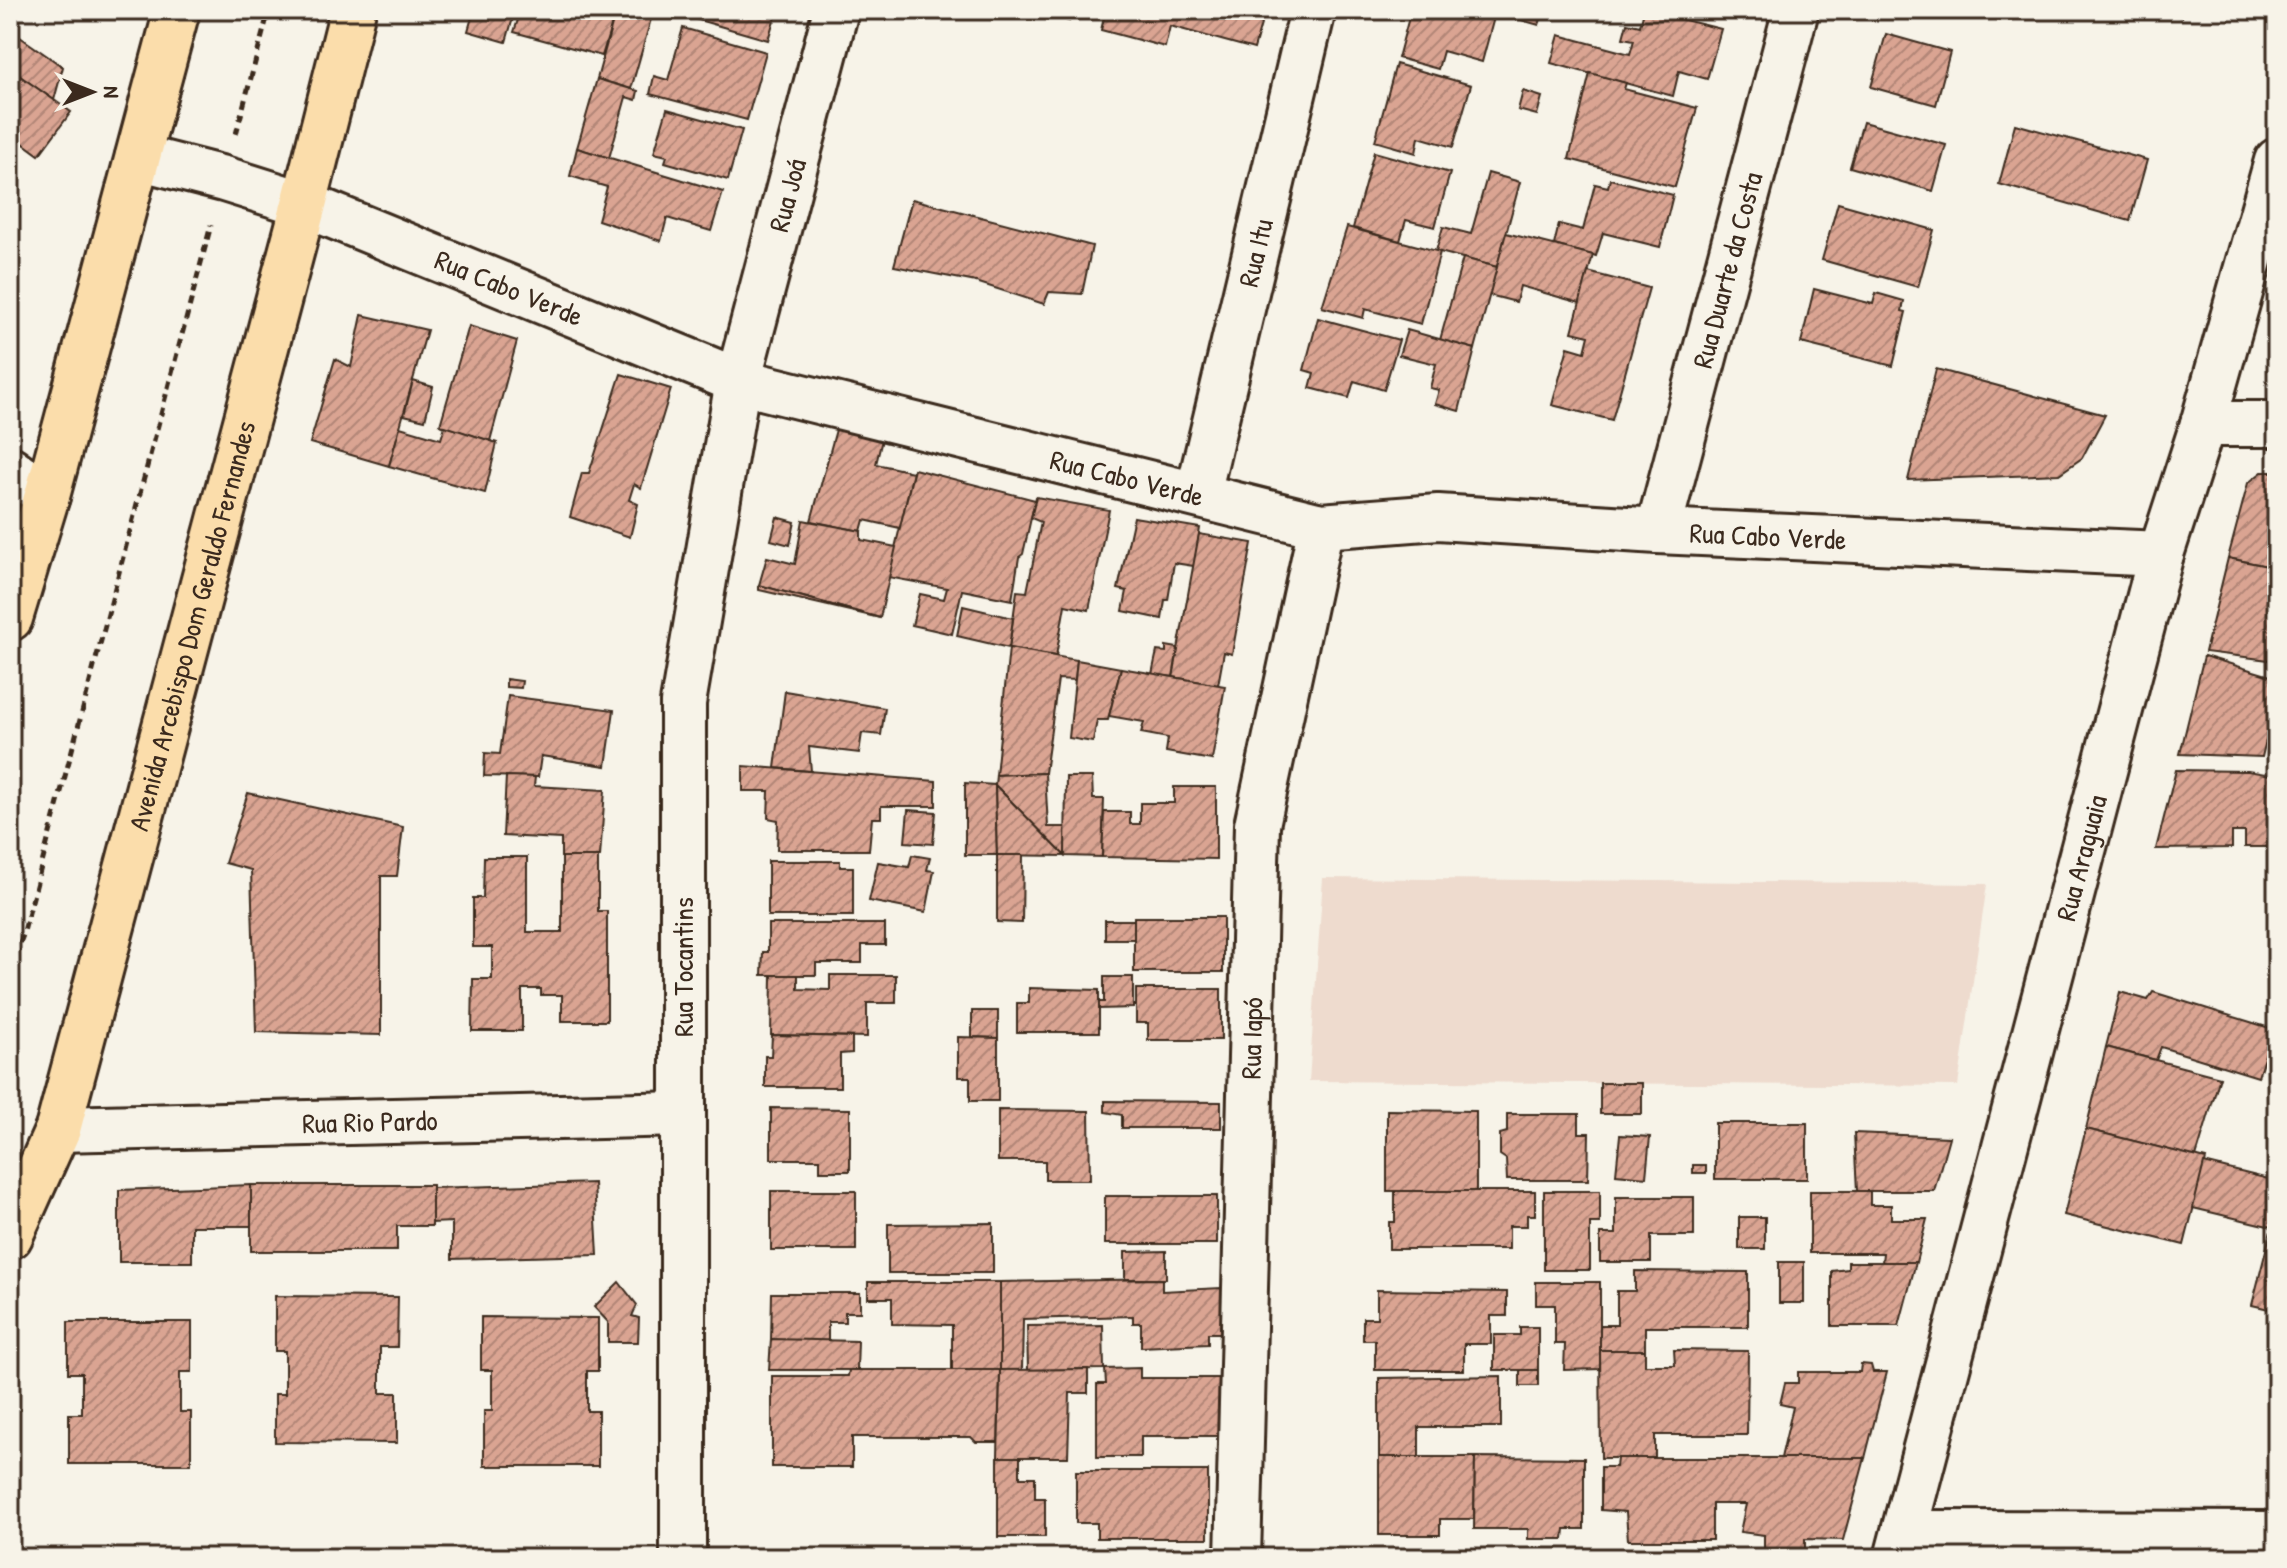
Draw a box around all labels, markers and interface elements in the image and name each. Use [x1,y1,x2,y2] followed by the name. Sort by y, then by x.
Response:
[52,52,132,132] north arrow
[97,86,127,98] text: N
[759,154,815,236] street label: Rua Joá
[1683,168,1771,372] street label: Rua Duarte da Costa
[1229,215,1282,291] street label: Rua Itu
[429,240,589,335] street label: Rua Cabo Verde
[119,417,264,835] street label: Avenida Arcebispo Dom Geraldo Fernandes
[1046,440,1208,515] street label: Rua Cabo Verde
[1689,513,1847,559] street label: Rua Cabo Verde
[2046,791,2116,925] street label: Rua Araguaia
[664,897,702,1037] street label: Rua Tocantins
[1231,997,1272,1080] street label: Rua Iapó
[302,1101,438,1142] street label: Rua Rio Pardo

